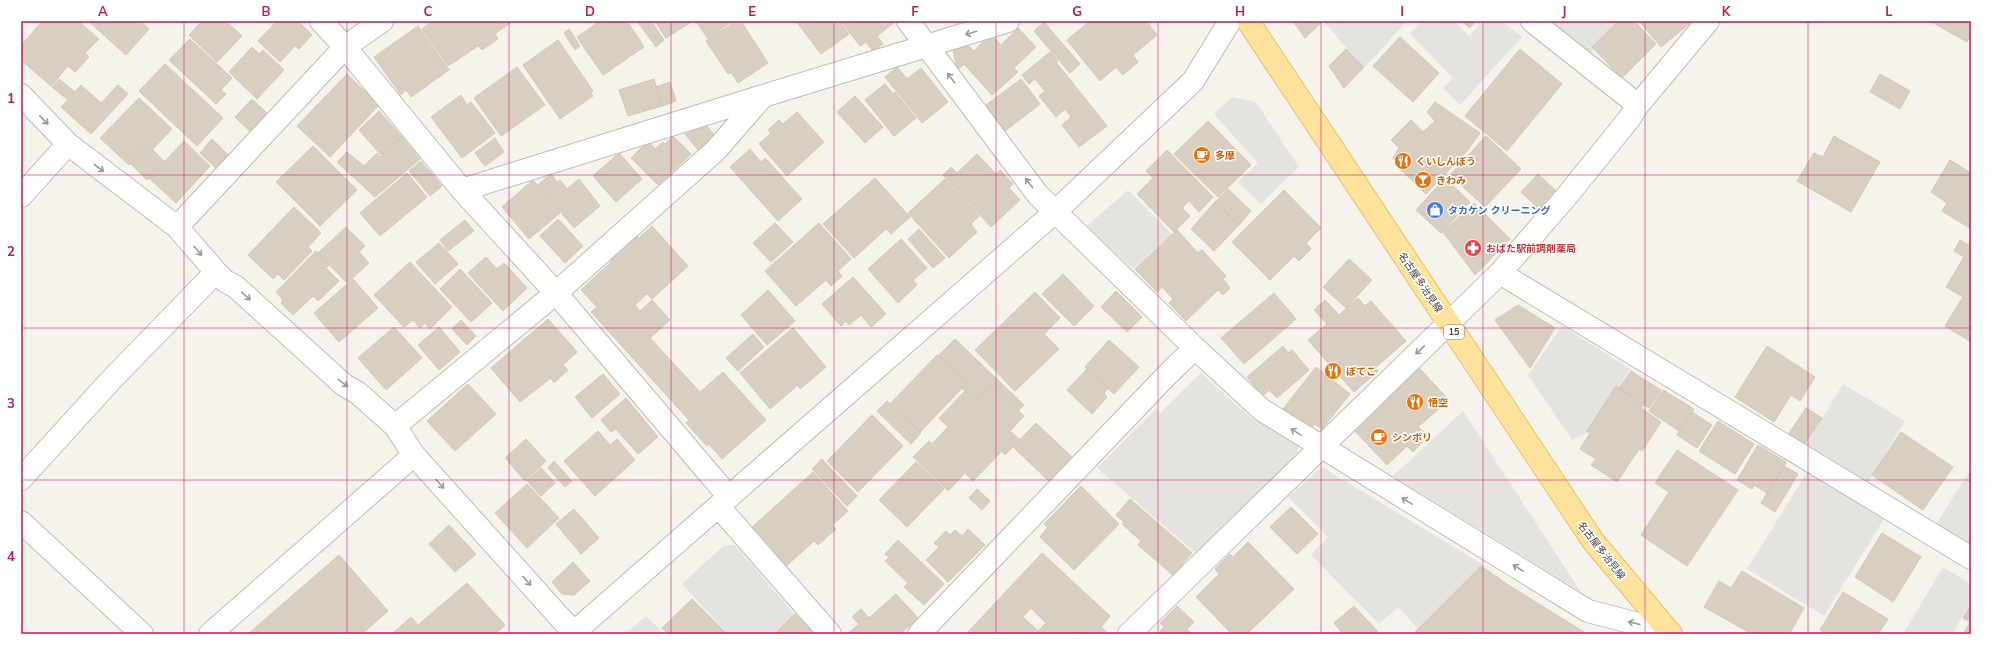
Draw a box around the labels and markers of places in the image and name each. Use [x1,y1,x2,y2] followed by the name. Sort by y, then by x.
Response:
[1192,145,1212,165] cafe icon: 多摩
[1215,149,1235,162] place label: 多摩
[1393,151,1413,171] restaurant icon: くいしんぼう
[1416,155,1476,168] place label: くいしんぼう
[1413,170,1433,190] bar icon: きわみ
[1436,174,1466,187] place label: きわみ
[1425,200,1445,220] shop icon: タカケン クリーニング
[1448,204,1550,217] place label: タカケン クリーニング
[1463,238,1483,258] pharmacy icon: おばた駅前調剤薬局
[1486,242,1576,255] place label: おばた駅前調剤薬局
[1323,361,1343,381] restaurant icon: ぼてこ
[1346,365,1376,378] place label: ぼてこ
[1405,392,1425,412] restaurant icon: 悟空
[1428,396,1448,409] place label: 悟空
[1369,427,1389,447] cafe icon: シンボリ
[1392,431,1432,444] place label: シンボリ

